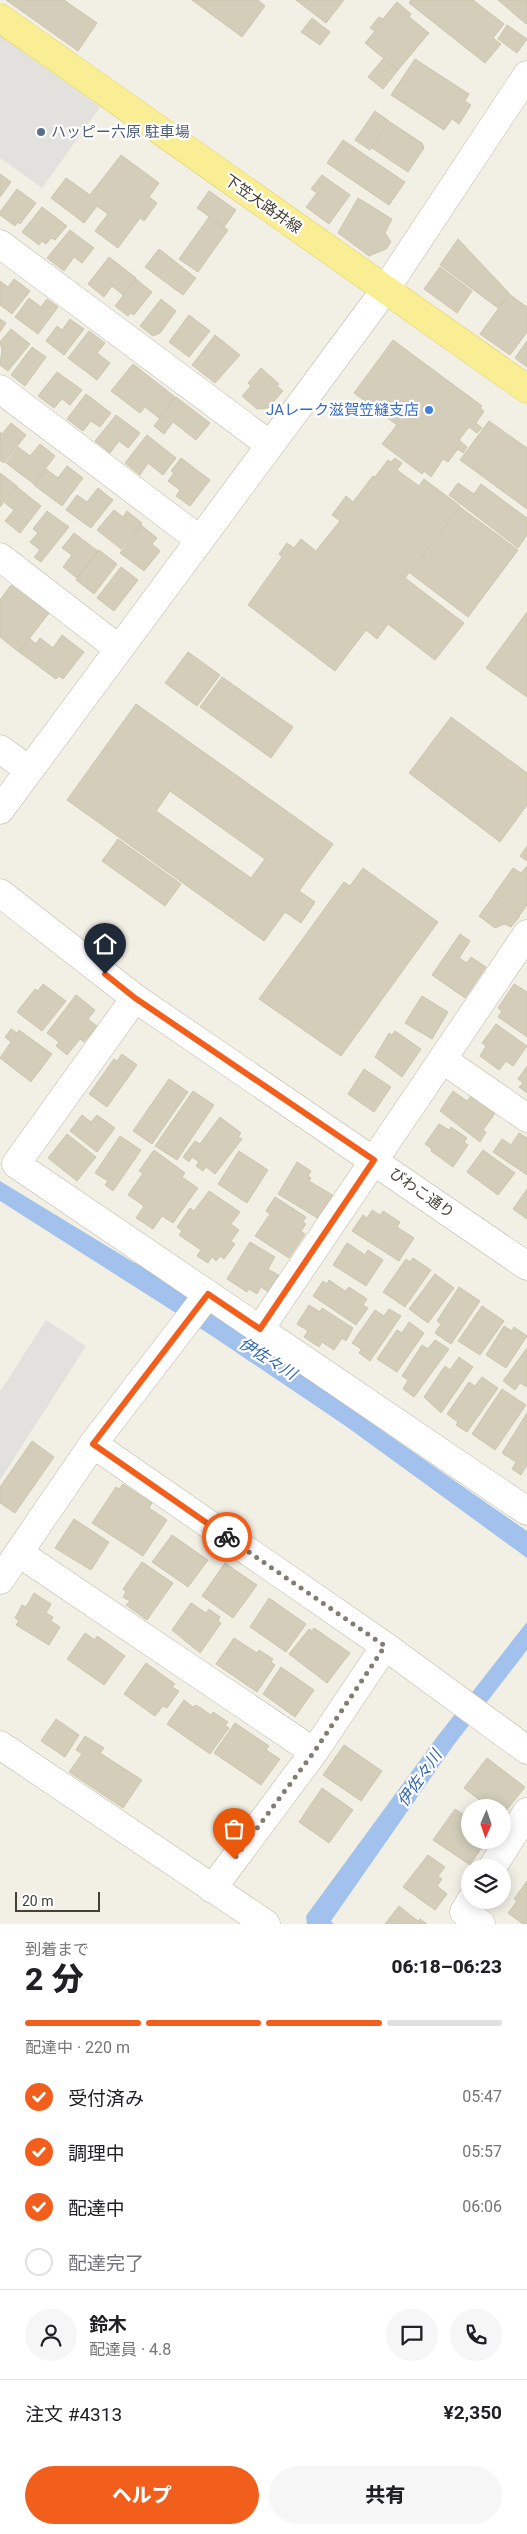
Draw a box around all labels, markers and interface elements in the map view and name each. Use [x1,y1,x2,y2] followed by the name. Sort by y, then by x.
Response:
[51,123,190,141] place label: ハッピー六原 駐車場
[35,126,47,138] marker: ハッピー六原 駐車場
[221,171,305,237] street label: 下笠大路井線
[266,401,419,419] place label: JAレーク滋賀笠縫支店
[423,404,435,416] marker: JAレーク滋賀笠縫支店
[84,923,126,974] pin
[91,930,119,958] icon: home
[386,1164,458,1222] street label: びわこ通り
[236,1333,302,1384] water label: 伊佐々川
[202,1512,252,1562] courier
[213,1523,241,1551] icon: bike
[393,1745,447,1810] water label: 伊佐々川
[461,1799,511,1849] north arrow
[461,1799,511,1909] map controls
[213,1808,255,1859] pin
[220,1815,248,1843] icon: bag
[461,1859,511,1909] button: layers
[15,1889,100,1912] scale bar
[22,1893,54,1909] text: 20 m
[25,1940,89,1959] text: 到着まで
[391,1955,502,1978] text: 06:18–06:23
[25,1960,83,1998] text: 2 分
[25,2038,130,2057] text: 配達中 · 220 m
[25,2083,53,2111] icon: check
[68,2087,144,2110] text: 受付済み
[462,2087,502,2106] text: 05:47
[25,2138,53,2166] icon: check
[68,2142,125,2165] text: 調理中
[462,2142,502,2161] text: 05:57
[25,2193,53,2221] icon: check
[68,2197,125,2220] text: 配達中
[462,2197,502,2216] text: 06:06
[68,2252,144,2275] text: 配達完了
[25,2309,77,2361] button: person
[386,2309,438,2361] button: chat
[450,2309,502,2361] button: phone
[89,2313,127,2336] text: 鈴木
[89,2340,171,2359] text: 配達員 · 4.8
[444,2401,502,2424] text: ¥2,350
[25,2403,122,2426] text: 注文 #4313
[25,2466,259,2524] button: ヘルプ
[269,2466,502,2524] button: 共有

